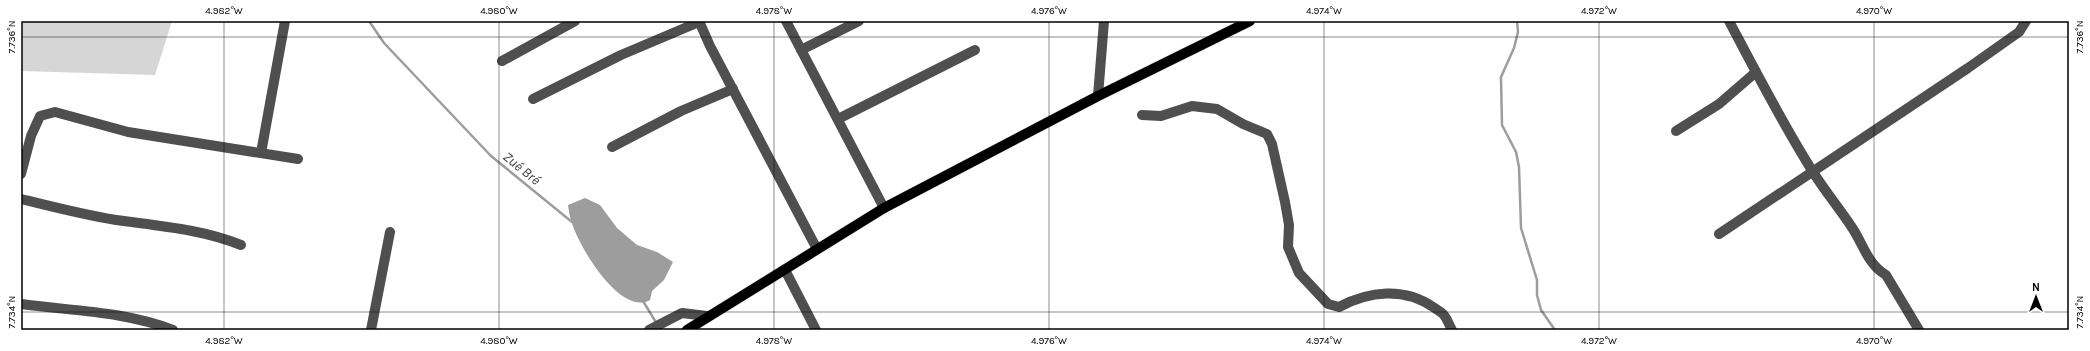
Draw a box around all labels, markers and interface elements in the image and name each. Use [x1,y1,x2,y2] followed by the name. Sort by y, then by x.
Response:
[205,5,243,17] text: 4.982°W
[480,5,518,17] text: 4.980°W
[756,5,792,17] text: 4.978°W
[1031,5,1067,17] text: 4.976°W
[1306,5,1342,17] text: 4.974°W
[1581,5,1617,17] text: 4.972°W
[1856,5,1892,17] text: 4.970°W
[6,20,18,54] text: 7.736°N
[2074,20,2086,54] text: 7.736°N
[499,148,544,189] water label: Zué Bré
[2016,277,2056,317] north arrow
[2032,281,2040,294] text: N
[6,296,18,328] text: 7.734°N
[2074,296,2086,328] text: 7.734°N
[205,335,243,347] text: 4.982°W
[480,335,518,347] text: 4.980°W
[756,335,792,347] text: 4.978°W
[1031,335,1067,347] text: 4.976°W
[1306,335,1342,347] text: 4.974°W
[1581,335,1617,347] text: 4.972°W
[1856,335,1892,347] text: 4.970°W

